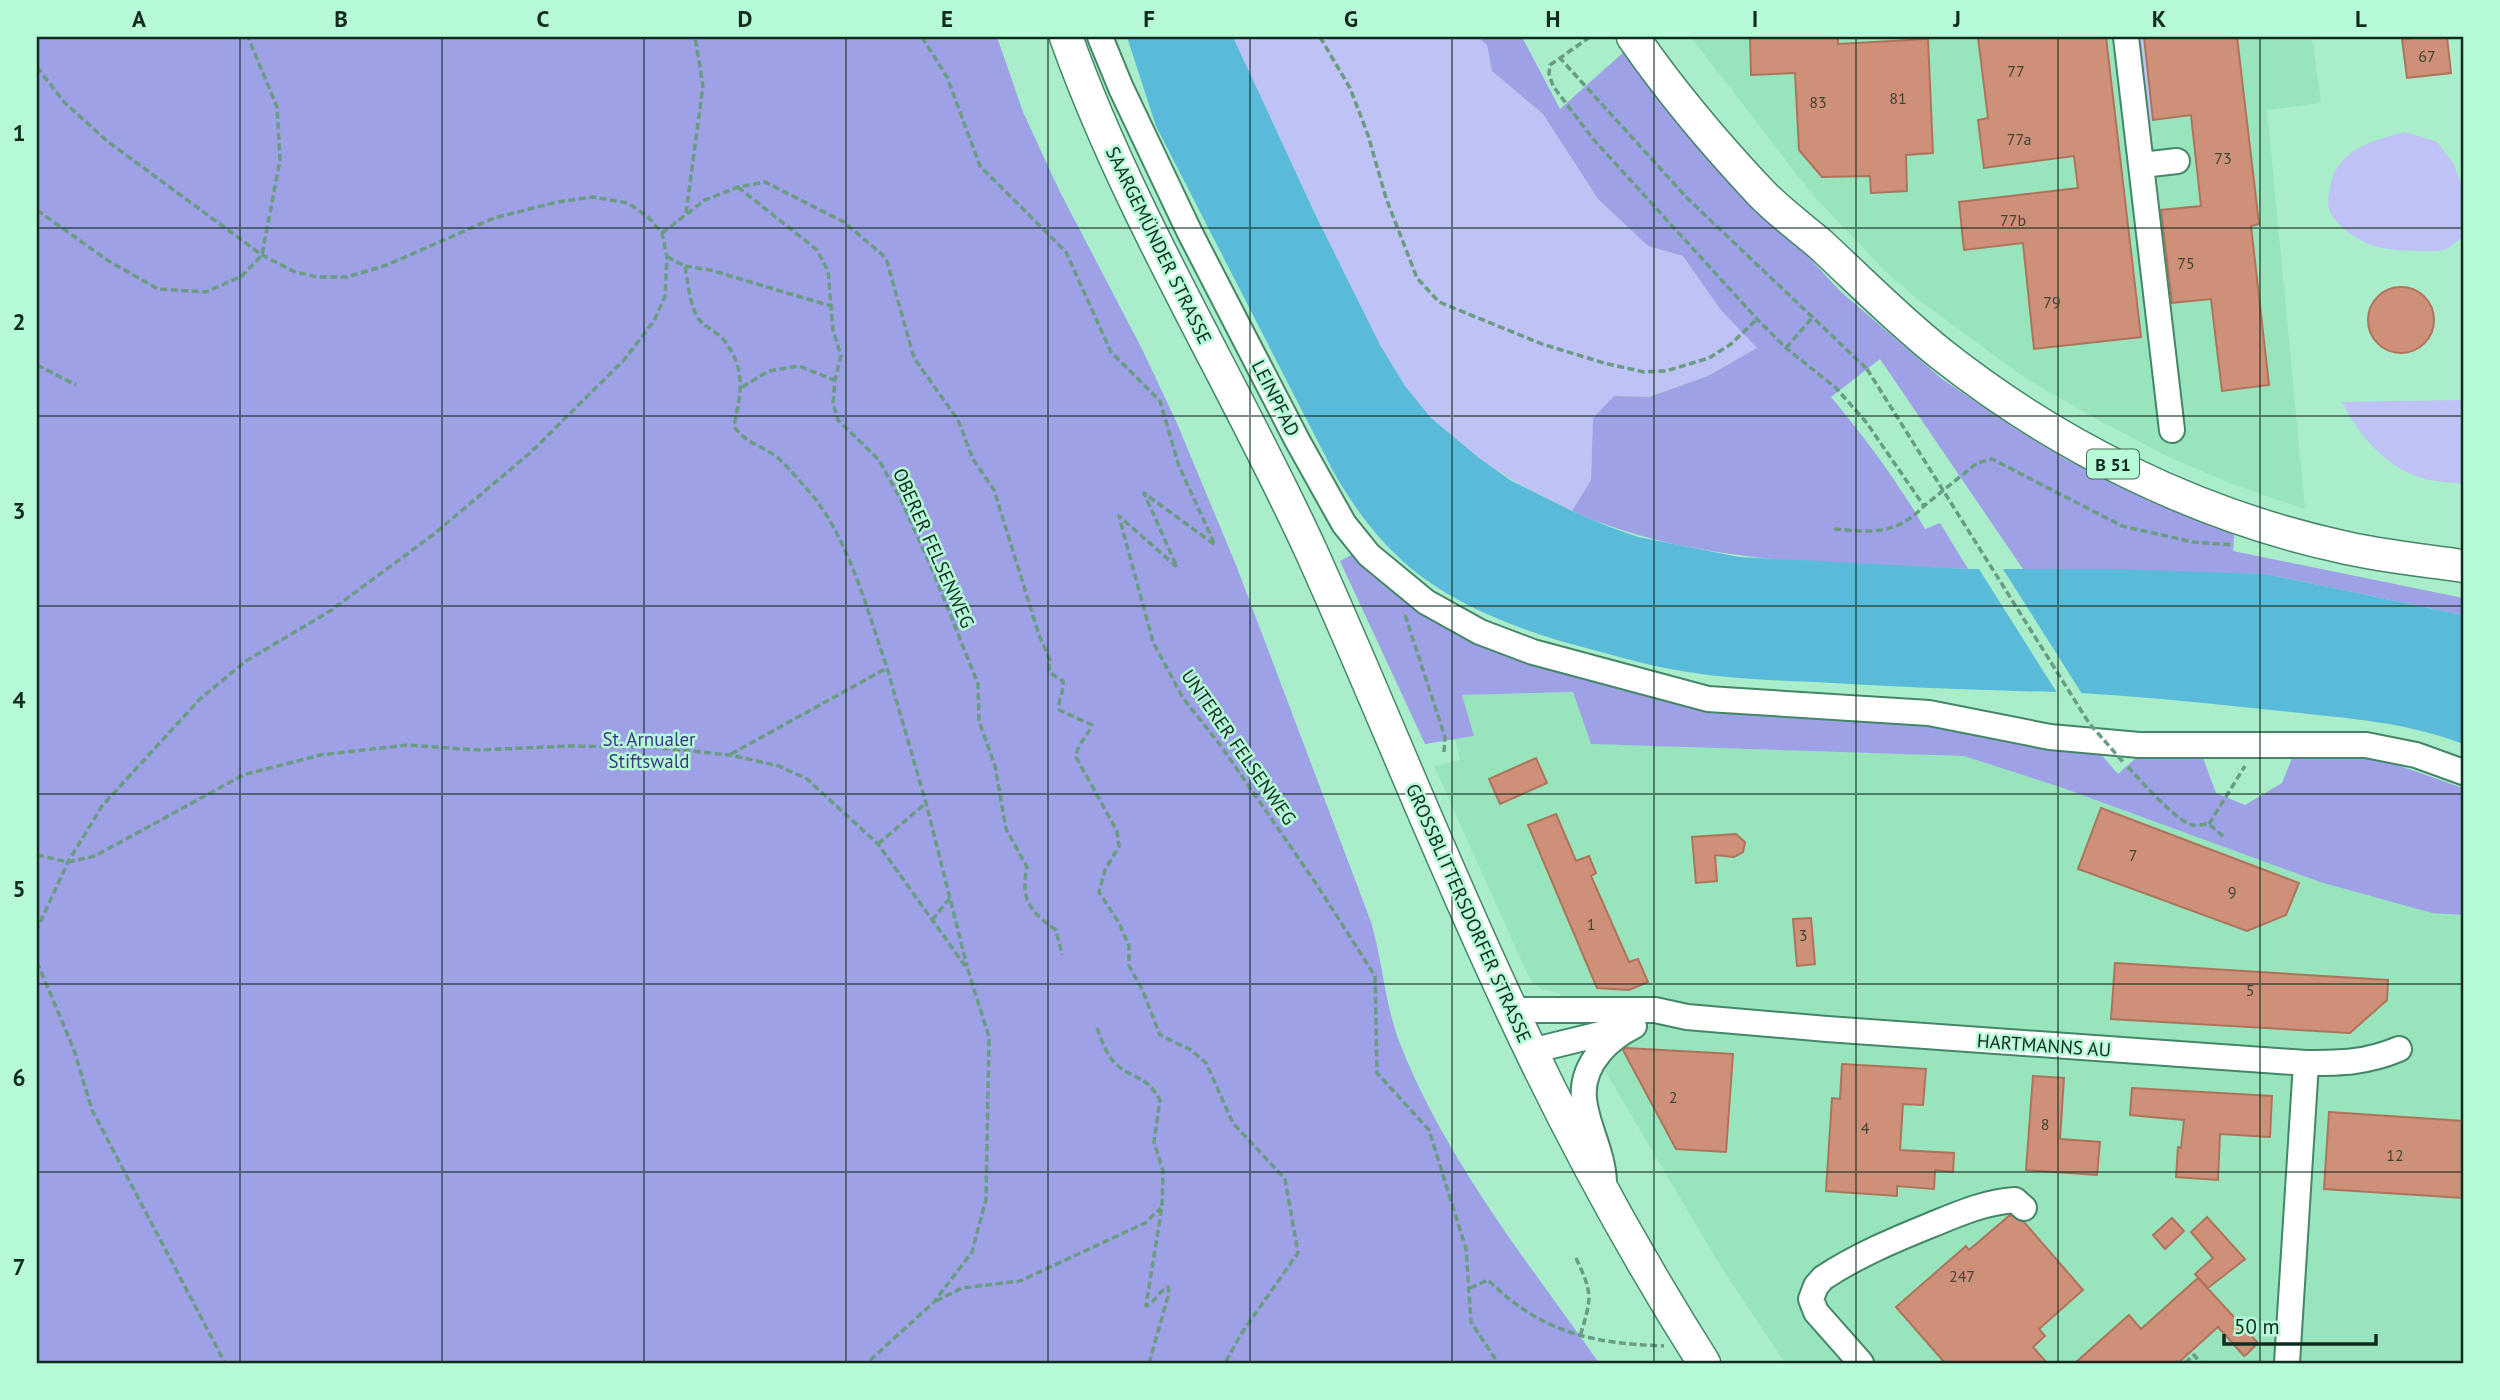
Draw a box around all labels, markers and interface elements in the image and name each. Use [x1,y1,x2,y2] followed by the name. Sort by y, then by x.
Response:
[132,4,146,33] text: A
[334,4,348,33] text: B
[537,4,550,33] text: C
[738,4,752,33] text: D
[941,4,953,33] text: E
[1143,4,1155,33] text: F
[1344,4,1358,33] text: G
[1546,4,1560,33] text: H
[1752,4,1758,33] text: I
[1952,4,1961,33] text: J
[2152,4,2166,33] text: K
[2355,4,2367,33] text: L
[2418,46,2436,66] house number: 67
[2007,61,2025,81] house number: 77
[1889,88,1907,108] house number: 81
[1809,92,1827,112] house number: 83
[12,118,26,147] text: 1
[2007,129,2031,149] house number: 77a
[1101,142,1217,348] street label: SAARGEMÜNDER STRASSE
[2214,148,2232,168] house number: 73
[2000,210,2026,230] house number: 77b
[2177,253,2195,273] house number: 75
[2043,292,2061,312] house number: 79
[12,307,26,336] text: 2
[1247,356,1305,440] street label: LEINPFAD
[2087,450,2139,478] road number: B 51
[888,464,980,632] street label: OBERER FELSENWEG
[12,496,26,525] text: 3
[1176,665,1302,829] street label: UNTERER FELSENWEG
[12,685,26,714] text: 4
[602,727,696,773] park label: St. Arnualer Stiftswald
[1401,780,1537,1046] street label: GROSSBLITTERSDORFER STRASSE
[2129,845,2137,865] house number: 7
[12,874,26,903] text: 5
[2228,882,2236,902] house number: 9
[1587,914,1595,934] house number: 1
[1799,925,1807,945] house number: 3
[2246,980,2254,1000] house number: 5
[1976,1028,2112,1062] street label: HARTMANNS AU
[12,1063,26,1092] text: 6
[1669,1087,1677,1107] house number: 2
[2041,1114,2049,1134] house number: 8
[1861,1118,1870,1138] house number: 4
[2386,1145,2404,1165] house number: 12
[12,1252,26,1281] text: 7
[1949,1266,1975,1286] house number: 247
[2224,1302,2376,1346] scale bar
[2234,1313,2280,1340] text: 50 m

